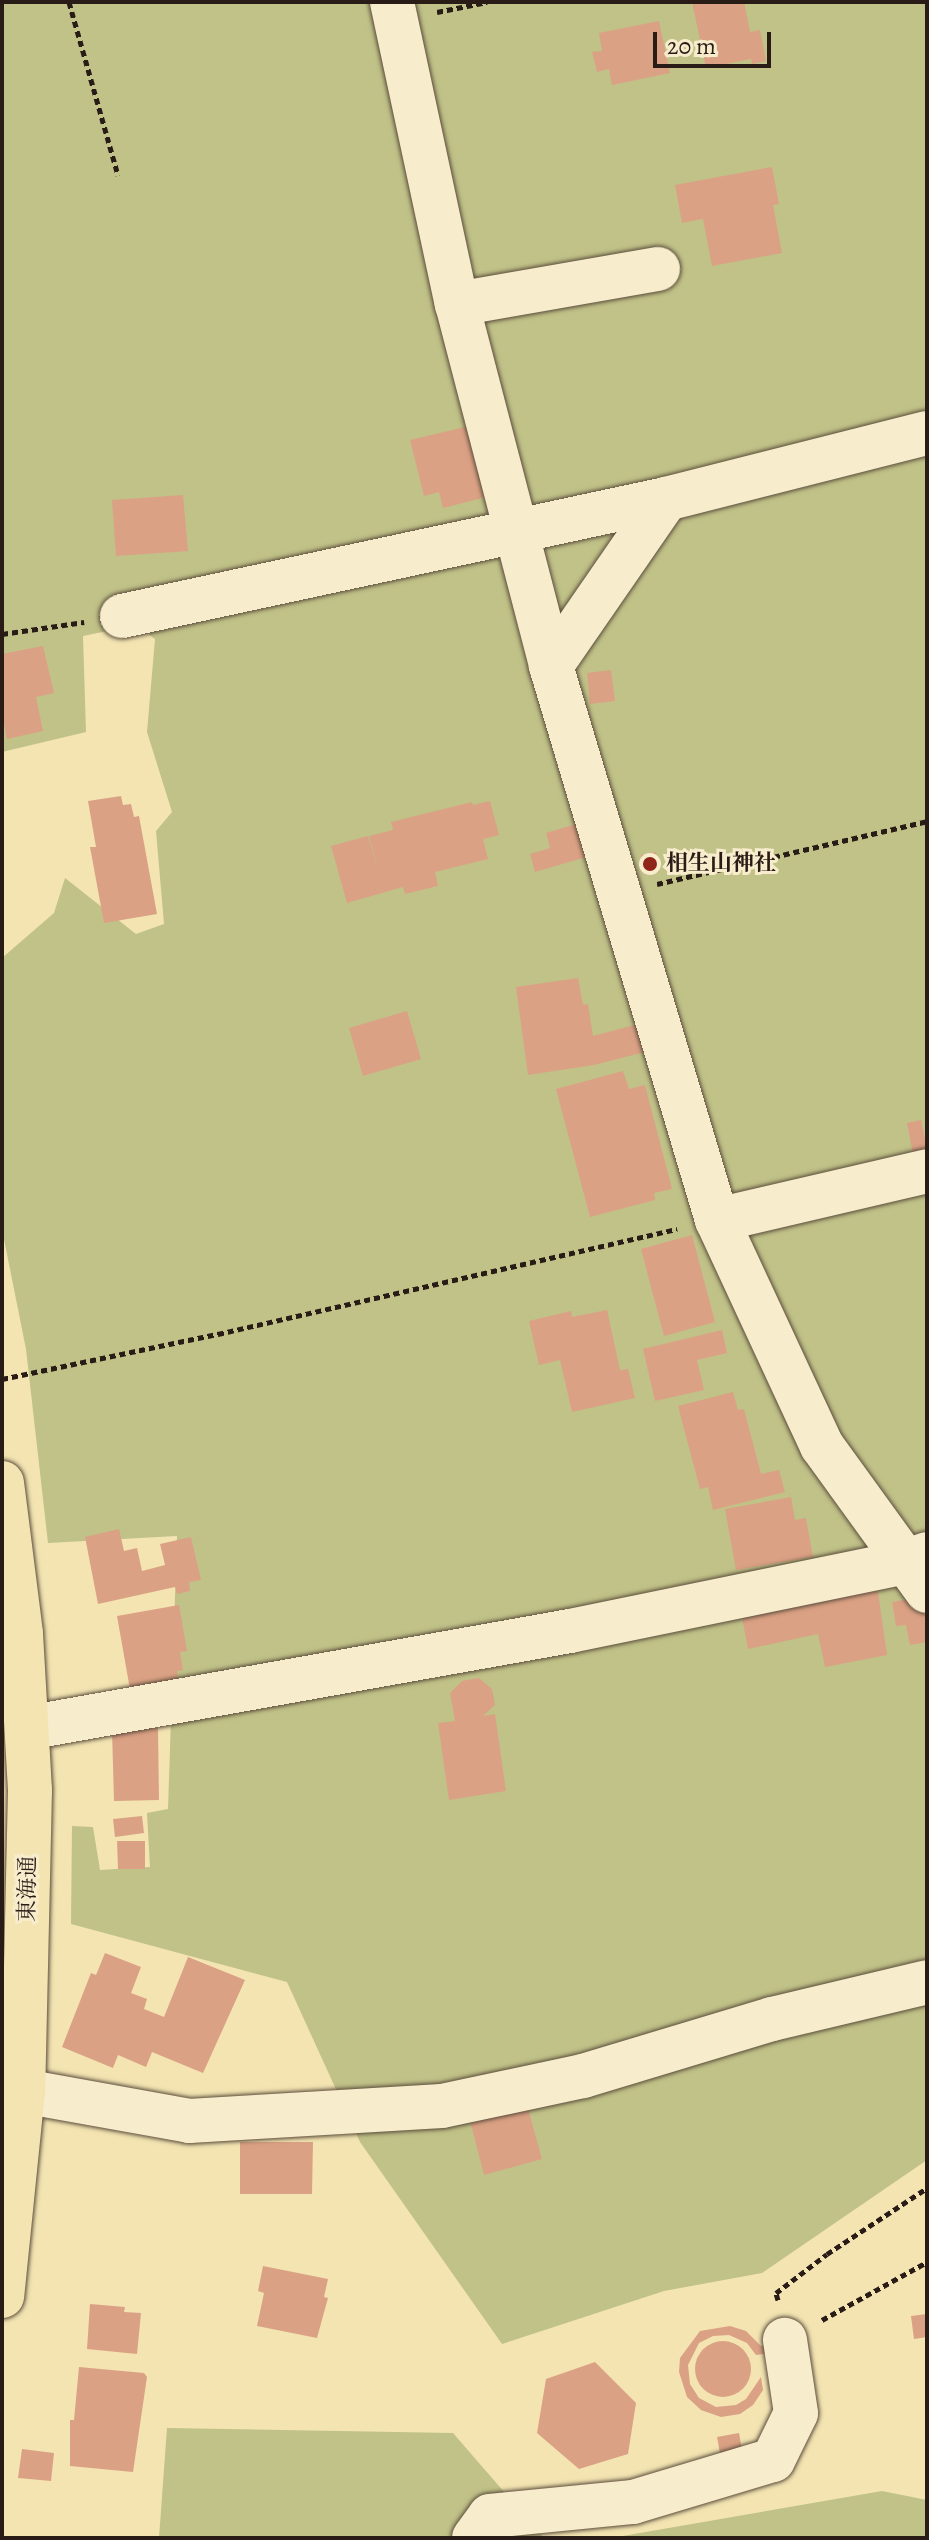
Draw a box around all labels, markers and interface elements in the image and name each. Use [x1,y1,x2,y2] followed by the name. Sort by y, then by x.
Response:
[657,16,775,66] scale bar
[667,30,716,62] text: 20 m
[666,851,776,877] place label: 相生山神社
[641,855,659,873] marker: 相生山神社
[14,1856,42,1922] street label: 東海通

